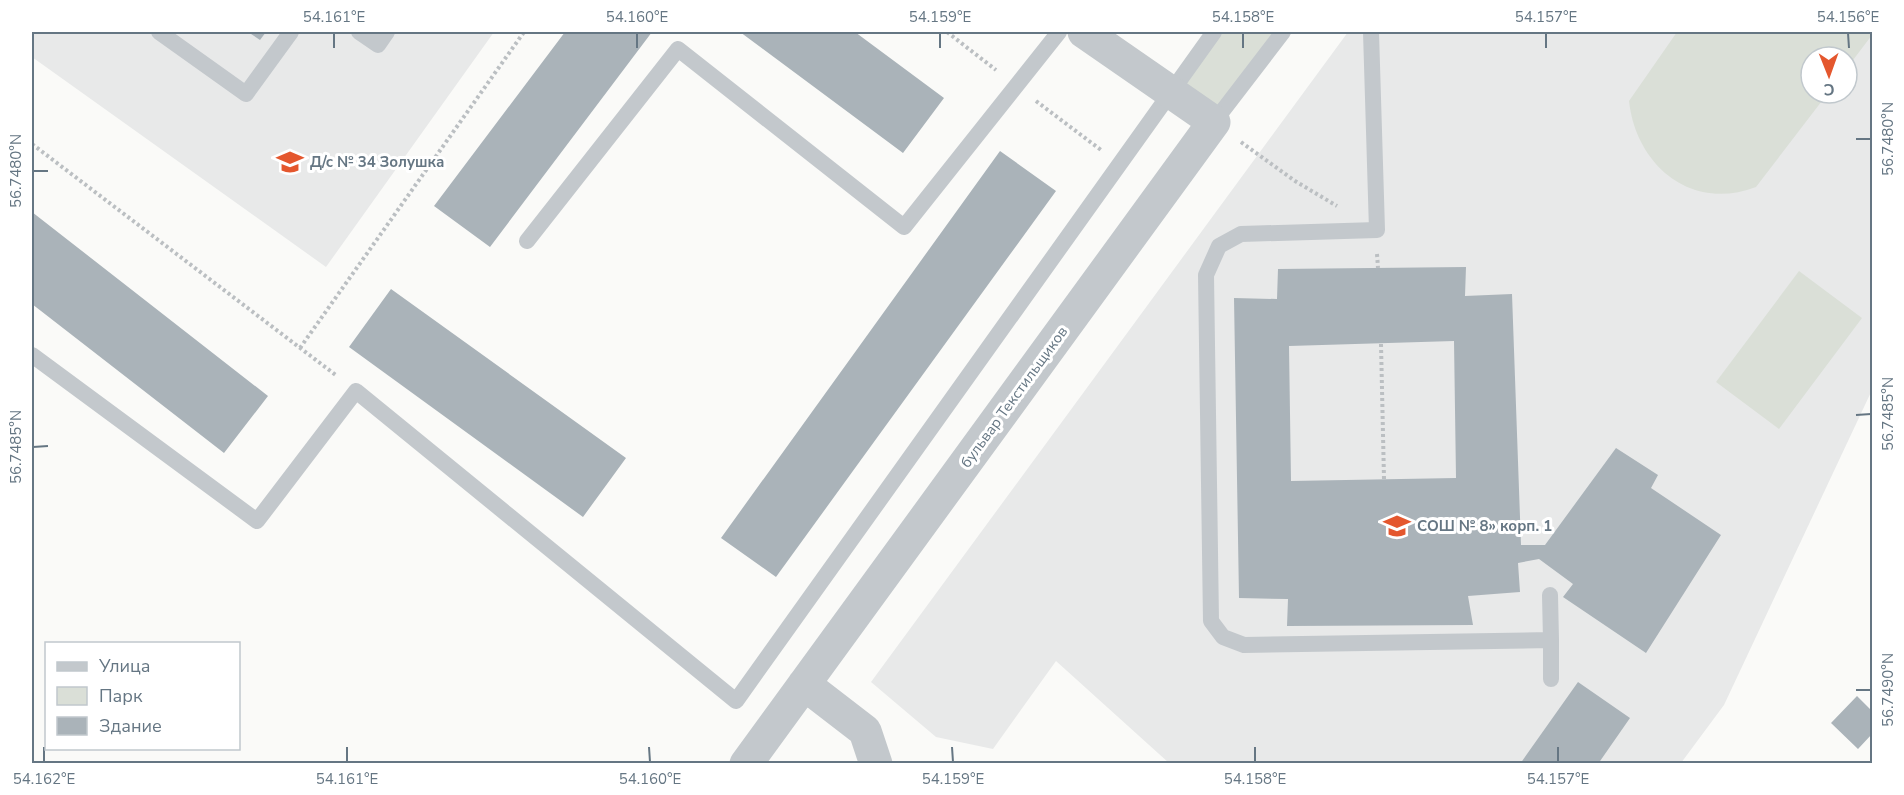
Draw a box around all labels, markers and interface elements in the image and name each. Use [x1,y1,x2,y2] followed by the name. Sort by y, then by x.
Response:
[303,7,365,27] text: 54.161°E
[606,7,668,27] text: 54.160°E
[909,7,971,27] text: 54.159°E
[1212,7,1274,27] text: 54.158°E
[1515,7,1577,27] text: 54.157°E
[1817,7,1879,27] text: 54.156°E
[1799,45,1859,105] north arrow
[1823,78,1835,100] text: С
[1878,102,1898,176] text: 56.7480°N
[6,134,26,208] text: 56.7480°N
[275,147,305,177] school or university icon: Д/с № 34 Золушка
[310,152,444,172] place label: Д/с № 34 Золушка
[956,322,1072,472] street label: бульвар Текстильщиков
[1878,377,1898,451] text: 56.7485°N
[6,410,26,484] text: 56.7485°N
[1382,511,1412,541] school or university icon: СОШ № 8» корп. 1
[1417,516,1552,536] place label: СОШ № 8» корп. 1
[45,642,240,750] legend
[1878,653,1898,727] text: 56.7490°N
[98,654,150,678] text: Улица
[99,684,143,708] text: Парк
[99,714,162,738] text: Здание
[13,769,75,789] text: 54.162°E
[316,769,378,789] text: 54.161°E
[619,769,681,789] text: 54.160°E
[922,769,984,789] text: 54.159°E
[1224,769,1286,789] text: 54.158°E
[1527,769,1589,789] text: 54.157°E

